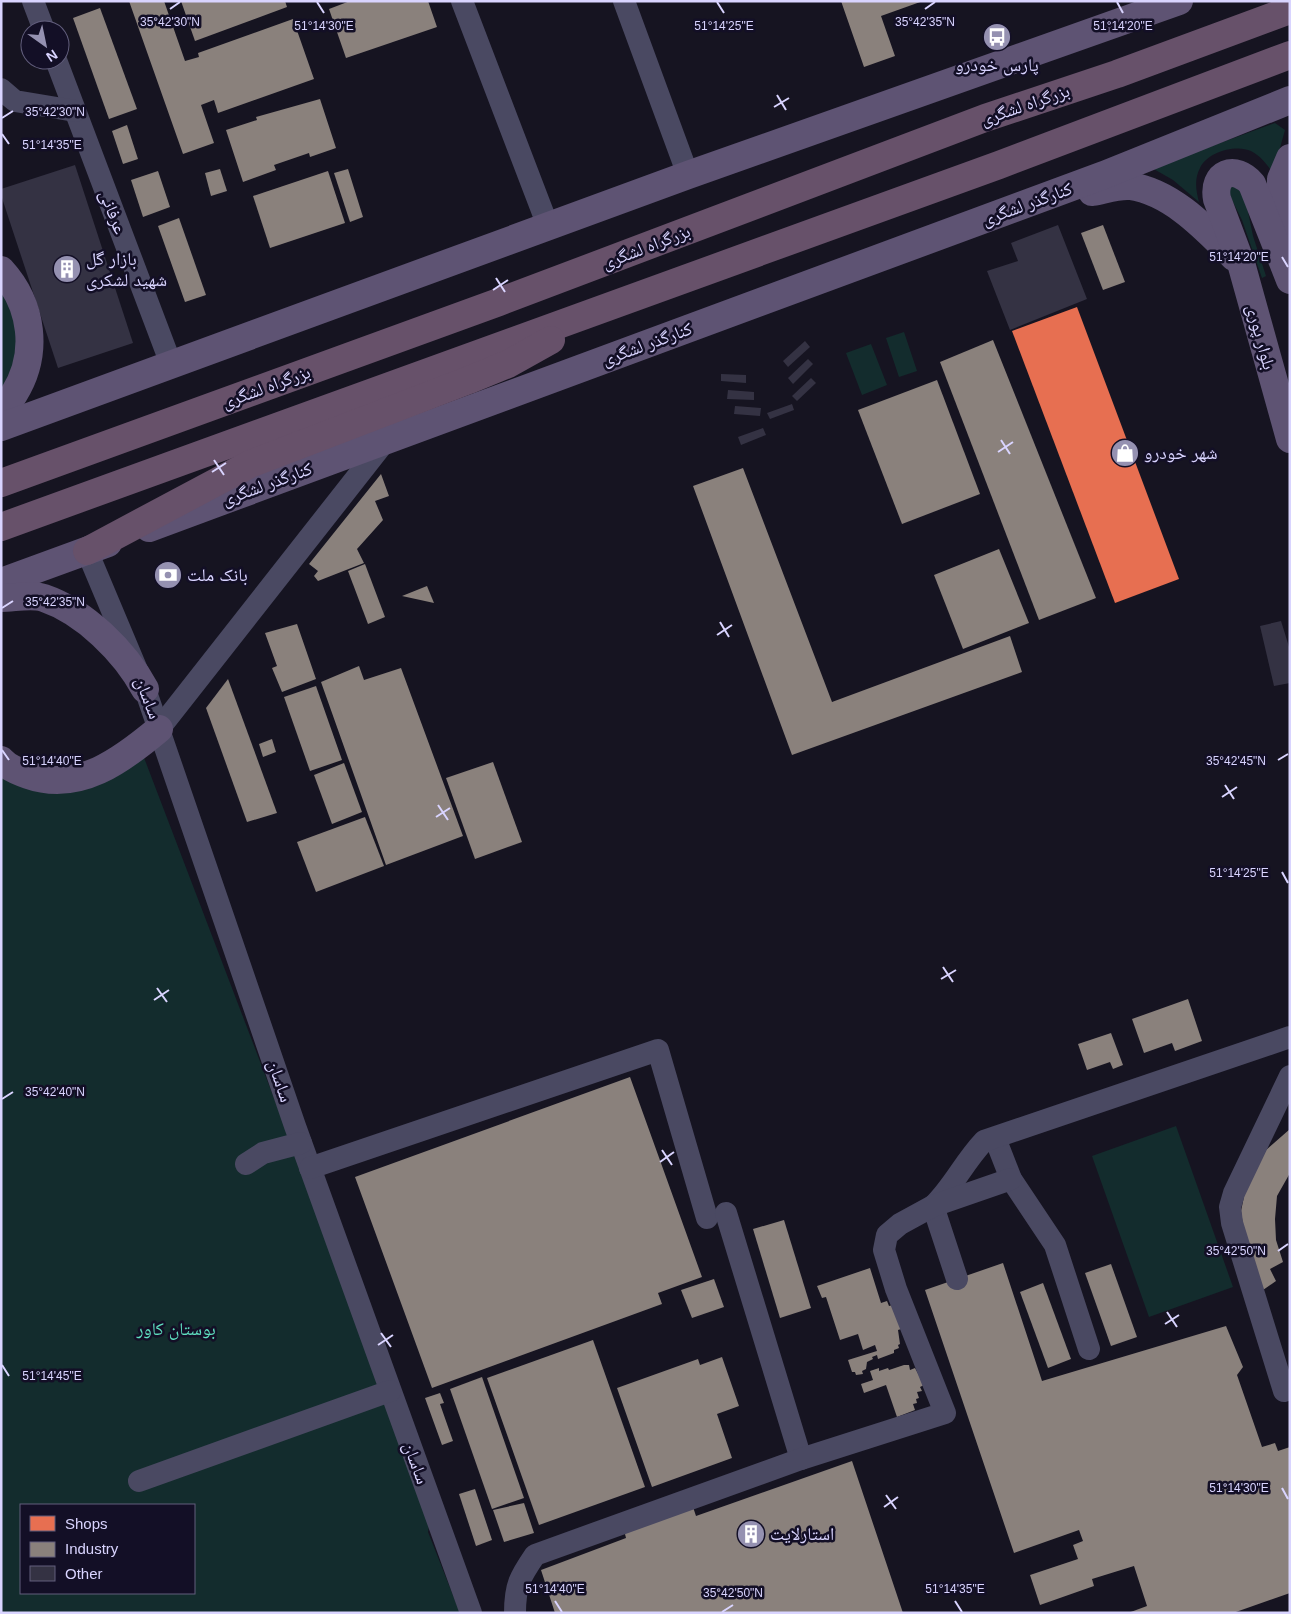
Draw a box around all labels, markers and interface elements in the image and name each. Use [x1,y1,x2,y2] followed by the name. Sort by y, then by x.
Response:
[140,15,200,29] text: 35°42'30"N
[895,15,955,29] text: 35°42'35"N
[294,19,354,33] text: 51°14'30"E
[694,19,754,33] text: 51°14'25"E
[1093,19,1153,33] text: 51°14'20"E
[20,20,70,70] north arrow
[982,22,1012,52] bus stop icon: پارس خودرو
[43,46,61,65] text: N
[955,55,1039,76] place label: پارس خودرو
[978,80,1073,131] street label: بزرگراه لشگری
[25,105,85,119] text: 35°42'30"N
[22,138,82,152] text: 51°14'35"E
[979,178,1076,231] street label: کنارگذر لشگری
[95,187,131,237] street label: عرفانی
[599,221,693,274] street label: بزرگراه لشگری
[86,249,167,291] place label: بازار گل شهید لشکری
[1209,250,1269,264] text: 51°14'20"E
[52,254,82,284] building icon: بازار گل شهید لشکری
[1242,302,1279,372] street label: بلوار پوری
[599,318,696,371] street label: کنارگذر لشگری
[219,362,313,413] street label: بزرگراه لشگری
[1110,438,1140,468] shop icon: شهر خودرو
[1144,443,1218,463] place label: شهر خودرو
[219,458,316,511] street label: کنارگذر لشگری
[153,560,183,590] bank icon: بانک ملت
[187,565,248,586] place label: بانک ملت
[25,595,85,609] text: 35°42'35"N
[130,674,165,722] street label: ساسان
[22,754,82,768] text: 51°14'40"E
[1206,754,1266,768] text: 35°42'45"N
[1209,866,1269,880] text: 51°14'25"E
[263,1057,297,1105] street label: ساسان
[25,1085,85,1099] text: 35°42'40"N
[1206,1244,1266,1258] text: 35°42'50"N
[135,1319,216,1340] park label: بوستان کاور
[22,1369,82,1383] text: 51°14'45"E
[398,1439,433,1487] street label: ساسان
[1209,1481,1269,1495] text: 51°14'30"E
[20,1504,195,1594] legend
[65,1515,108,1532] text: Shops
[736,1519,766,1549] building icon: استارلایت
[770,1524,834,1544] place label: استارلایت
[65,1540,119,1557] text: Industry
[65,1565,103,1582] text: Other
[525,1582,585,1596] text: 51°14'40"E
[925,1582,985,1596] text: 51°14'35"E
[703,1586,763,1600] text: 35°42'50"N

